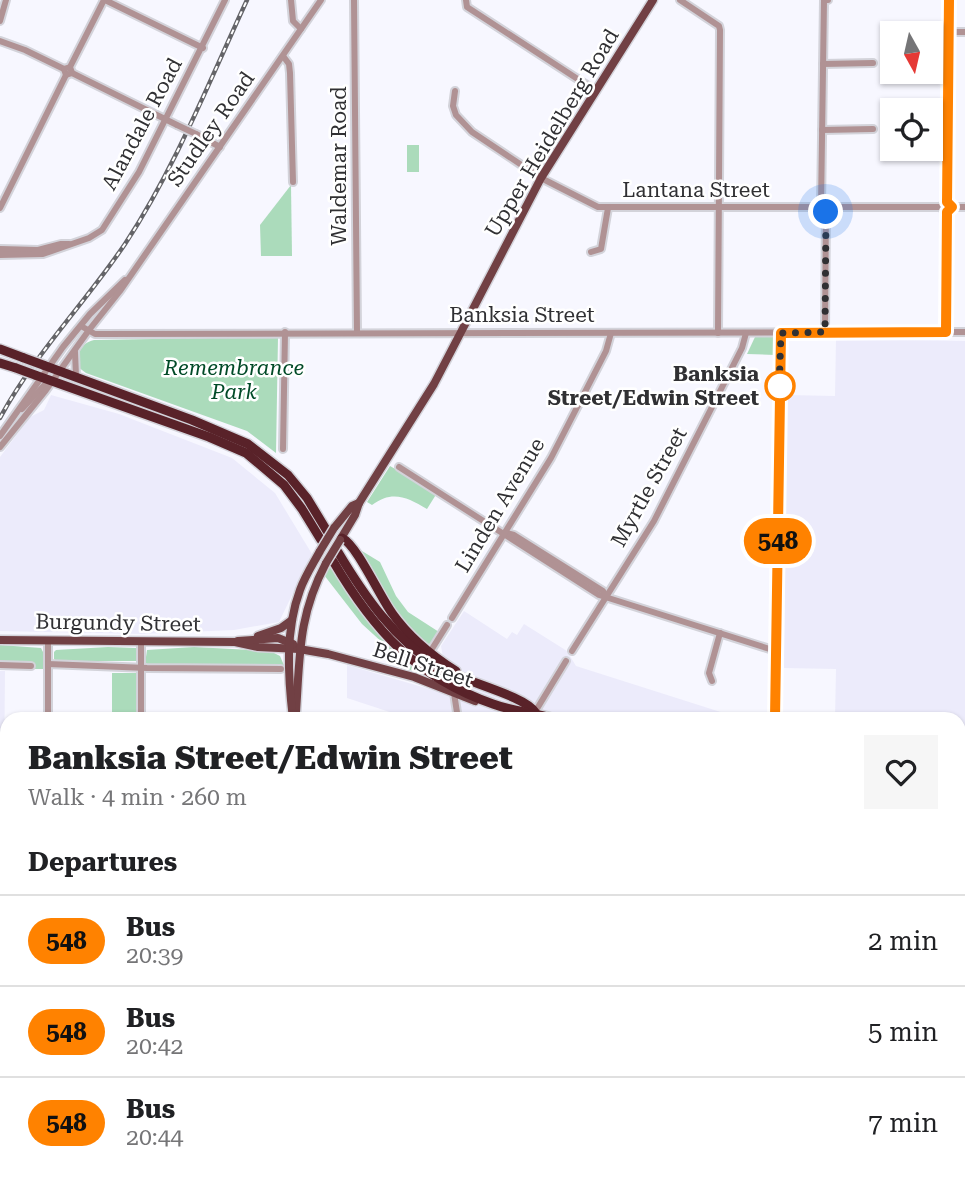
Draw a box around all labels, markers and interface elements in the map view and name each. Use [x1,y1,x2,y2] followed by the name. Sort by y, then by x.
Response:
[880,21,943,84] north arrow
[880,21,943,161] map controls
[480,24,624,241] street label: Upper Heidelberg Road
[97,53,187,194] street label: Alandale Road
[163,67,260,191] street label: Studley Road
[327,86,351,246] street label: Waldemar Road
[880,98,943,161] button: locate
[622,178,770,202] street label: Lantana Street
[808,194,843,229] your location
[449,303,595,327] street label: Banksia Street
[163,356,304,404] park label: Remembrance Park
[548,362,760,410] place label: Banksia Street/Edwin Street
[765,371,795,401] marker: Banksia Street/Edwin Street
[606,423,692,551] street label: Myrtle Street
[450,434,550,576] street label: Linden Avenue
[738,518,818,564] line badge: 548
[758,527,798,555] text: 548
[35,610,201,636] street label: Burgundy Street
[370,638,476,693] street label: Bell Street
[864,735,938,809] button: heart
[28,738,513,777] text: Banksia Street/Edwin Street
[28,784,247,811] text: Walk · 4 min · 260 m
[28,847,177,877] text: Departures
[126,912,175,942] text: Bus
[868,926,938,956] text: 2 min
[46,927,87,955] text: 548
[126,942,183,969] text: 20:39
[126,1003,175,1033] text: Bus
[868,1017,938,1047] text: 5 min
[46,1018,87,1046] text: 548
[126,1033,183,1060] text: 20:42
[126,1094,175,1124] text: Bus
[868,1108,938,1138] text: 7 min
[46,1109,87,1137] text: 548
[126,1124,183,1151] text: 20:44

